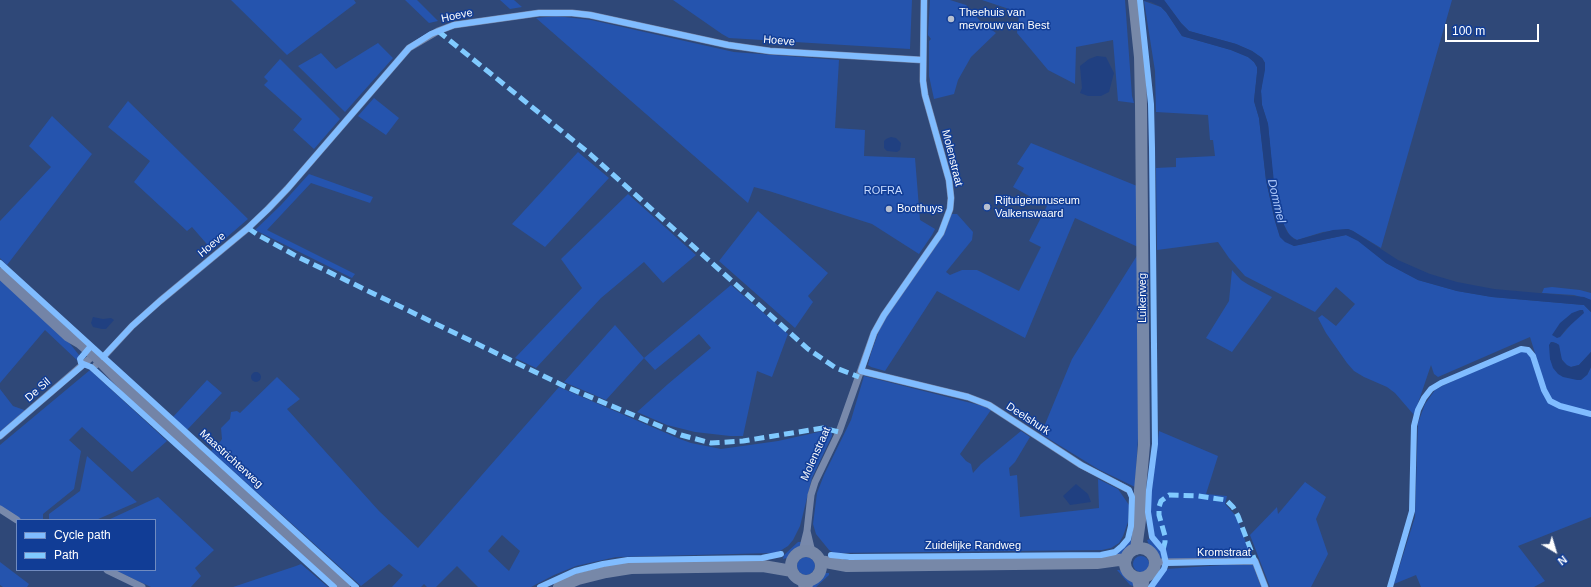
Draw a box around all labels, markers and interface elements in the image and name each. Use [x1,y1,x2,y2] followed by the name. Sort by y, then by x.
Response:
[440,6,474,26] street label: Hoeve
[959,6,1049,32] place label: Theehuis van mevrouw van Best
[946,14,956,24] marker: Theehuis van mevrouw van Best
[1447,16,1541,42] scale bar
[1452,24,1485,38] text: 100 m
[763,33,795,49] street label: Hoeve
[939,129,965,187] street label: Molenstraat
[1264,178,1288,224] water label: Dommel
[864,184,902,198] park label: ROFRA
[995,194,1080,220] place label: Rijtuigenmuseum Valkenswaard
[897,202,943,216] place label: Boothuys
[982,202,992,212] marker: Rijtuigenmuseum Valkenswaard
[884,204,894,214] marker: Boothuys
[196,230,228,260] street label: Hoeve
[1136,273,1150,323] street label: Luikerweg
[23,375,53,405] street label: De Sil
[1004,400,1052,438] street label: Deelshurk
[798,425,834,483] street label: Molenstraat
[197,427,265,491] street label: Maastrichterweg
[16,519,156,571] legend
[54,528,111,542] text: Cycle path
[1535,531,1575,571] north arrow
[925,539,1021,553] street label: Zuidelijke Randweg
[1197,546,1251,560] street label: Kromstraat
[54,548,79,562] text: Path
[1556,553,1569,568] text: N

